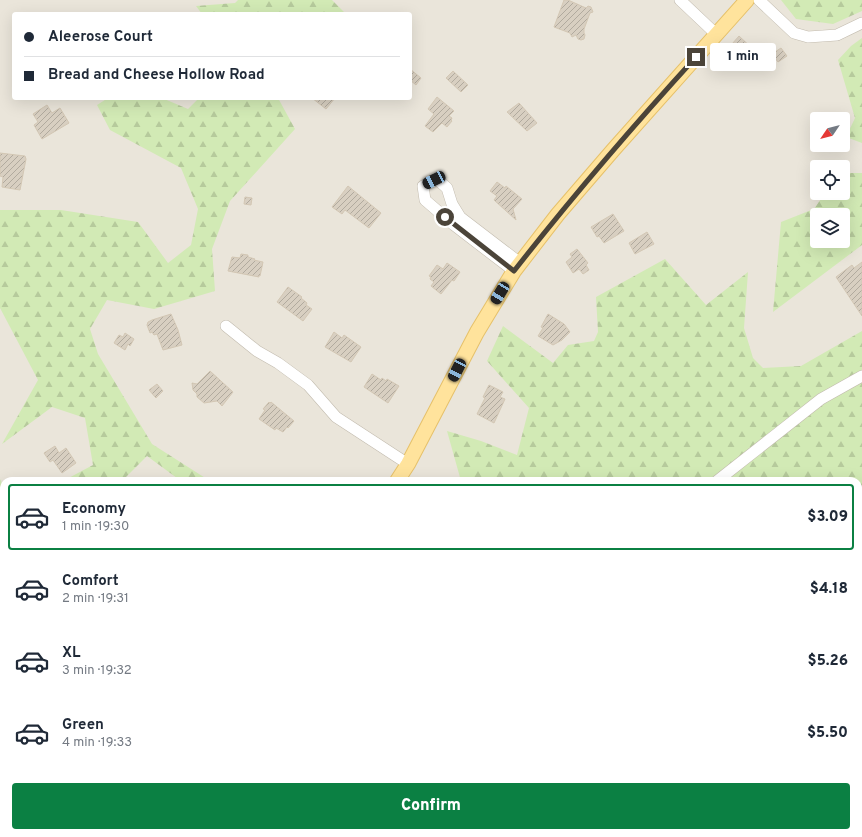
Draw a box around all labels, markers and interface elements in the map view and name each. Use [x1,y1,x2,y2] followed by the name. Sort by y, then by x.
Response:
[48,28,153,47] text: Aleerose Court
[710,43,776,71] callout: 1 min
[687,48,705,66] route end
[727,49,759,65] text: 1 min
[48,66,265,85] text: Bread and Cheese Hollow Road
[810,112,850,152] north arrow
[810,112,850,248] map controls
[810,160,850,200] button: locate
[421,169,447,191] car
[436,208,454,226] route start
[810,208,850,248] button: layers
[489,280,511,306] car
[446,357,468,383] car
[14,499,50,535] icon: car
[62,500,126,519] text: Economy
[807,508,848,527] text: $3.09
[62,519,129,535] text: 1 min · 19:30
[14,571,50,607] icon: car
[62,572,119,591] text: Comfort
[810,580,848,599] text: $4.18
[62,591,129,607] text: 2 min · 19:31
[14,643,50,679] icon: car
[62,644,80,663] text: XL
[808,652,848,671] text: $5.26
[62,663,132,679] text: 3 min · 19:32
[14,715,50,751] icon: car
[62,716,104,735] text: Green
[807,724,848,743] text: $5.50
[62,735,132,751] text: 4 min · 19:33
[12,783,850,829] button: Confirm

